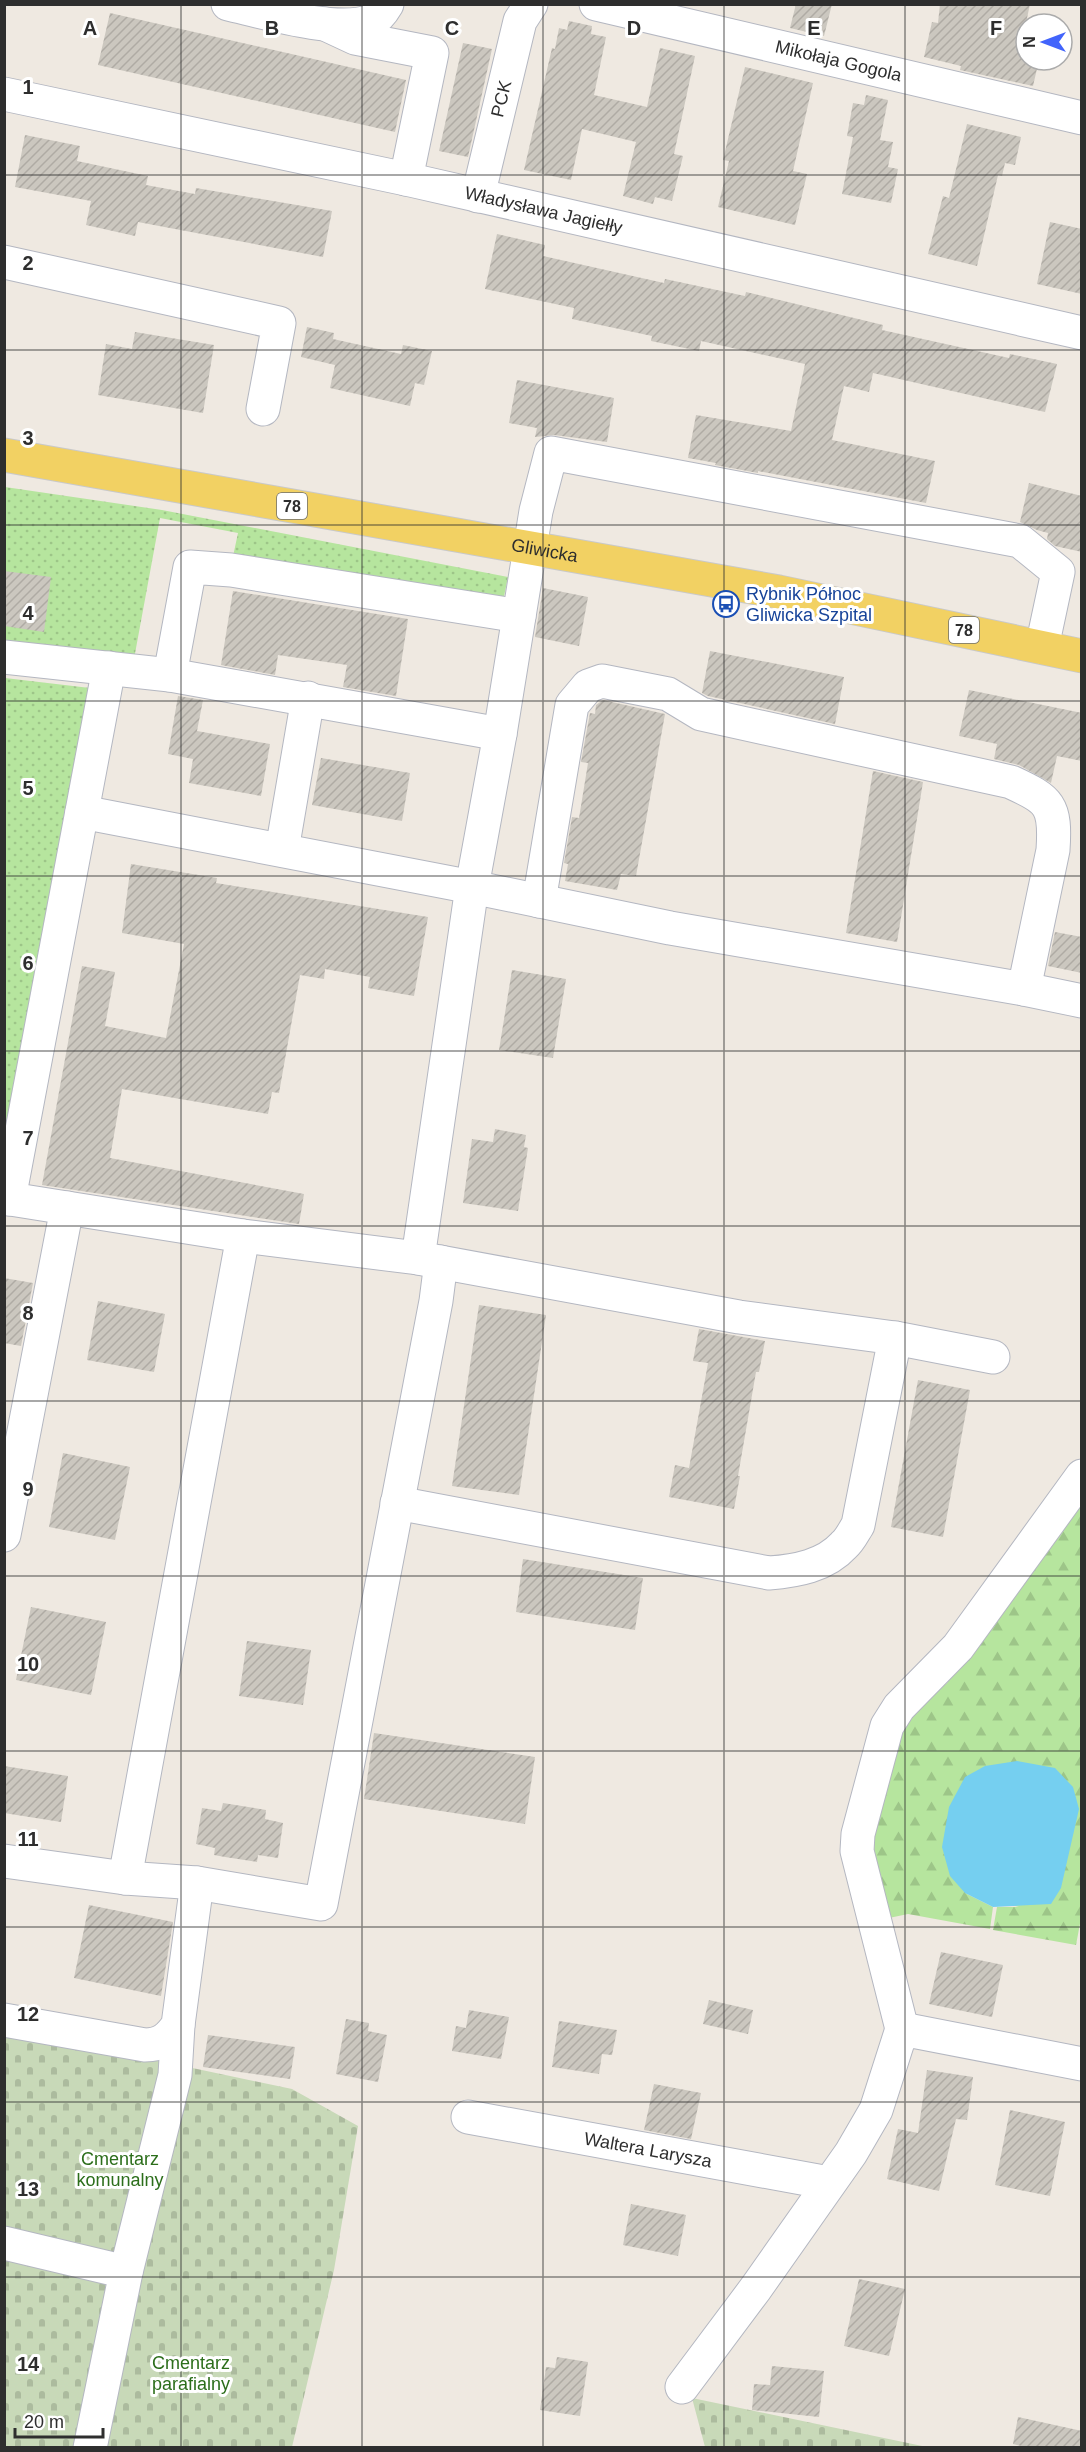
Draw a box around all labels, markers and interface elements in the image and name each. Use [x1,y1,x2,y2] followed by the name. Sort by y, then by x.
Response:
[1014,12,1074,72] north arrow
[83,17,97,39] text: A
[265,17,279,39] text: B
[445,17,459,39] text: C
[627,17,641,39] text: D
[807,17,821,39] text: E
[990,17,1002,39] text: F
[773,36,905,86] street label: Mikołaja Gogola
[1021,36,1038,48] text: N
[22,76,34,98] text: 1
[487,78,515,119] street label: PCK
[463,183,624,238] street label: Władysława Jagiełły
[22,252,34,274] text: 2
[22,427,34,449] text: 3
[277,493,307,519] road number: 78
[510,535,580,566] street label: Gliwicka
[746,584,872,625] place label: Rybnik Północ Gliwicka Szpital
[711,589,741,619] bus stop icon: Rybnik Północ Gliwicka Szpital
[22,602,34,624] text: 4
[949,617,979,643] road number: 78
[22,777,34,799] text: 5
[22,952,34,974] text: 6
[22,1127,34,1149] text: 7
[22,1302,34,1324] text: 8
[22,1478,34,1500] text: 9
[17,1653,39,1675] text: 10
[17,1828,39,1850] text: 11
[17,2003,39,2025] text: 12
[583,2128,714,2172] street label: Waltera Larysza
[76,2149,164,2190] park label: Cmentarz komunalny
[17,2178,39,2200] text: 13
[17,2353,40,2375] text: 14
[152,2353,230,2394] park label: Cmentarz parafialny
[15,2401,104,2439] scale bar
[24,2412,64,2432] text: 20 m

